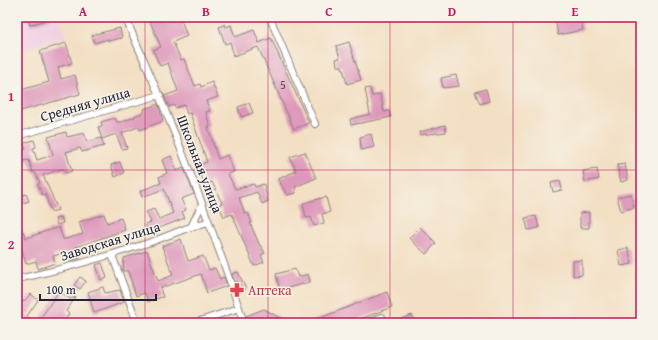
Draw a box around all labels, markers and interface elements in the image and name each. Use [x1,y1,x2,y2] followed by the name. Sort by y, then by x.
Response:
[79,2,88,21] text: A
[202,2,210,21] text: B
[325,2,333,21] text: C
[448,2,456,21] text: D
[572,2,579,21] text: E
[280,76,286,93] house number: 5
[38,82,133,126] street label: Средняя улица
[8,87,14,106] text: 1
[172,112,228,216] street label: Школьная улица
[58,216,163,266] street label: Заводская улица
[8,235,15,254] text: 2
[40,276,156,302] scale bar
[248,280,292,300] place label: Аптека
[46,281,76,298] text: 100 m
[229,282,245,298] pharmacy icon: Аптека

